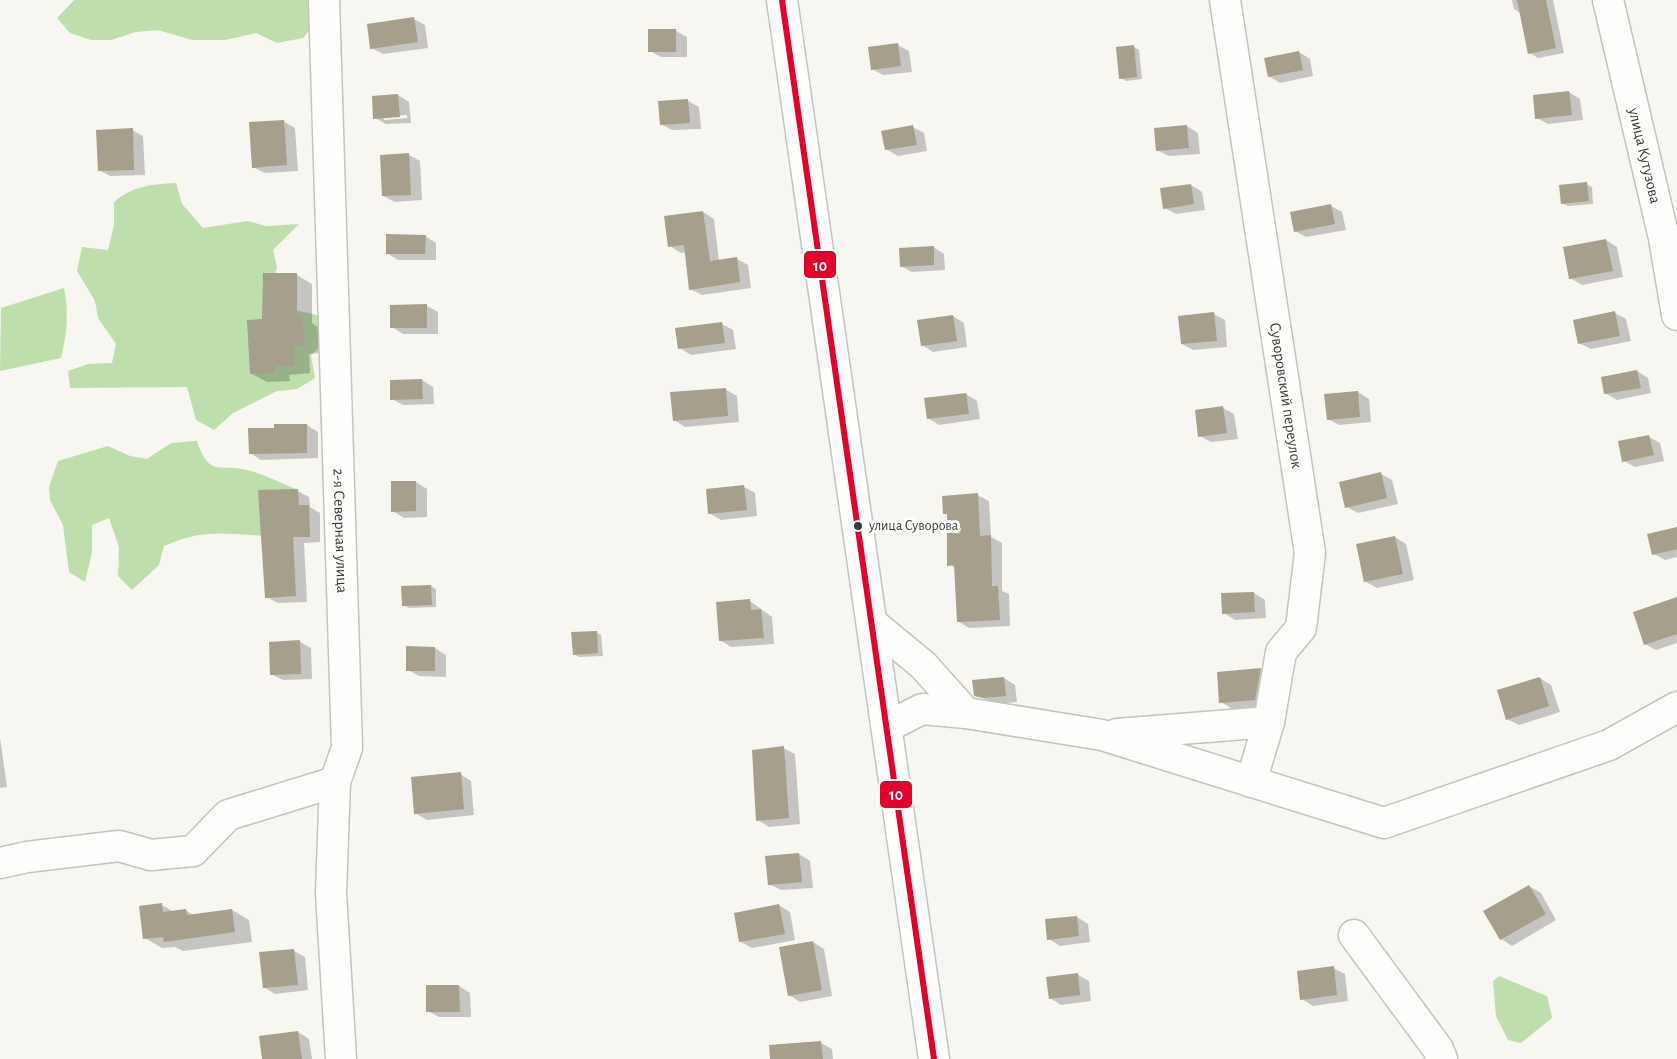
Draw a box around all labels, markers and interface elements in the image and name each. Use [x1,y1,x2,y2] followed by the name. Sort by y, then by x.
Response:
[1624,105,1664,205] street label: улица Кутузова
[803,250,837,279] line badge: 10
[813,258,827,274] text: 10
[1267,321,1305,470] street label: Суворовский переулок
[330,468,350,593] street label: 2-я Северная улица
[868,519,959,533] place label: улица Суворова
[852,520,864,532] marker: улица Суворова
[879,780,913,809] line badge: 10
[889,787,903,803] text: 10

